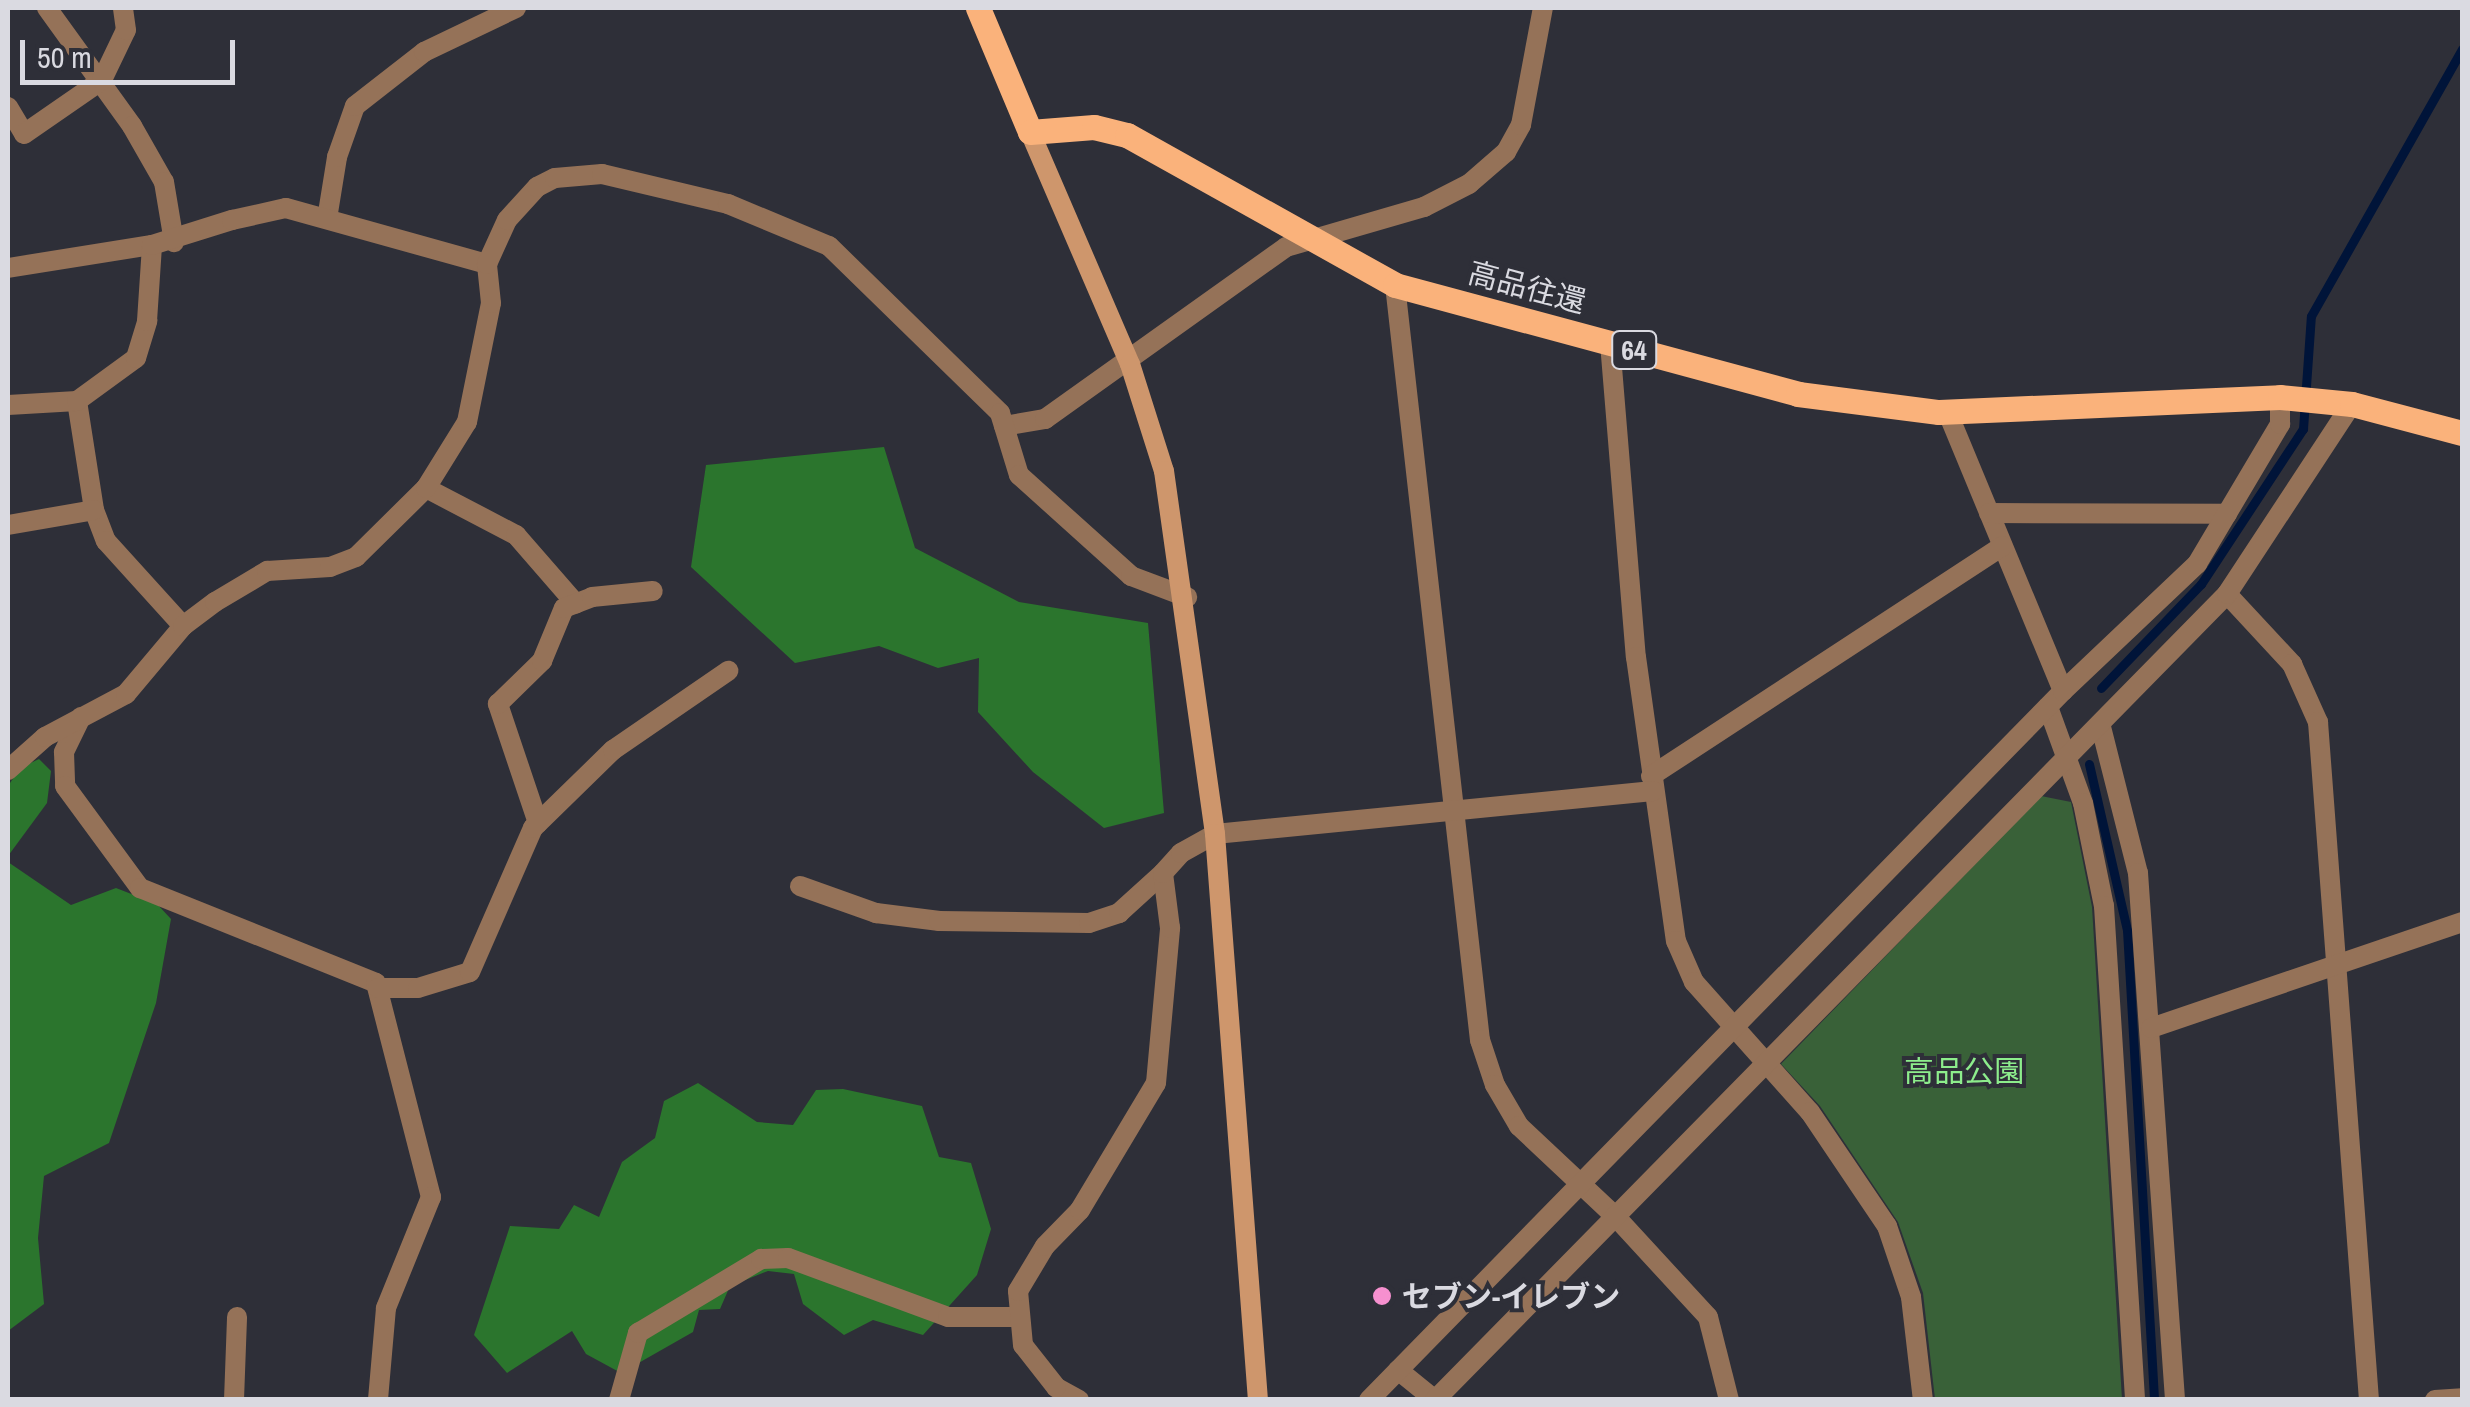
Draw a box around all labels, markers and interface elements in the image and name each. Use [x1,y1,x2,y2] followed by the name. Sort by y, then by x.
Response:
[25,20,240,82] scale bar
[37,37,92,77] text: 50 m
[1464,254,1590,320] street label: 高品往還
[1609,327,1659,373] road number: 64
[1904,1053,2024,1089] park label: 高品公園
[1402,1278,1620,1314] place label: セブン-イレブン
[1371,1285,1393,1307] marker: セブン-イレブン

